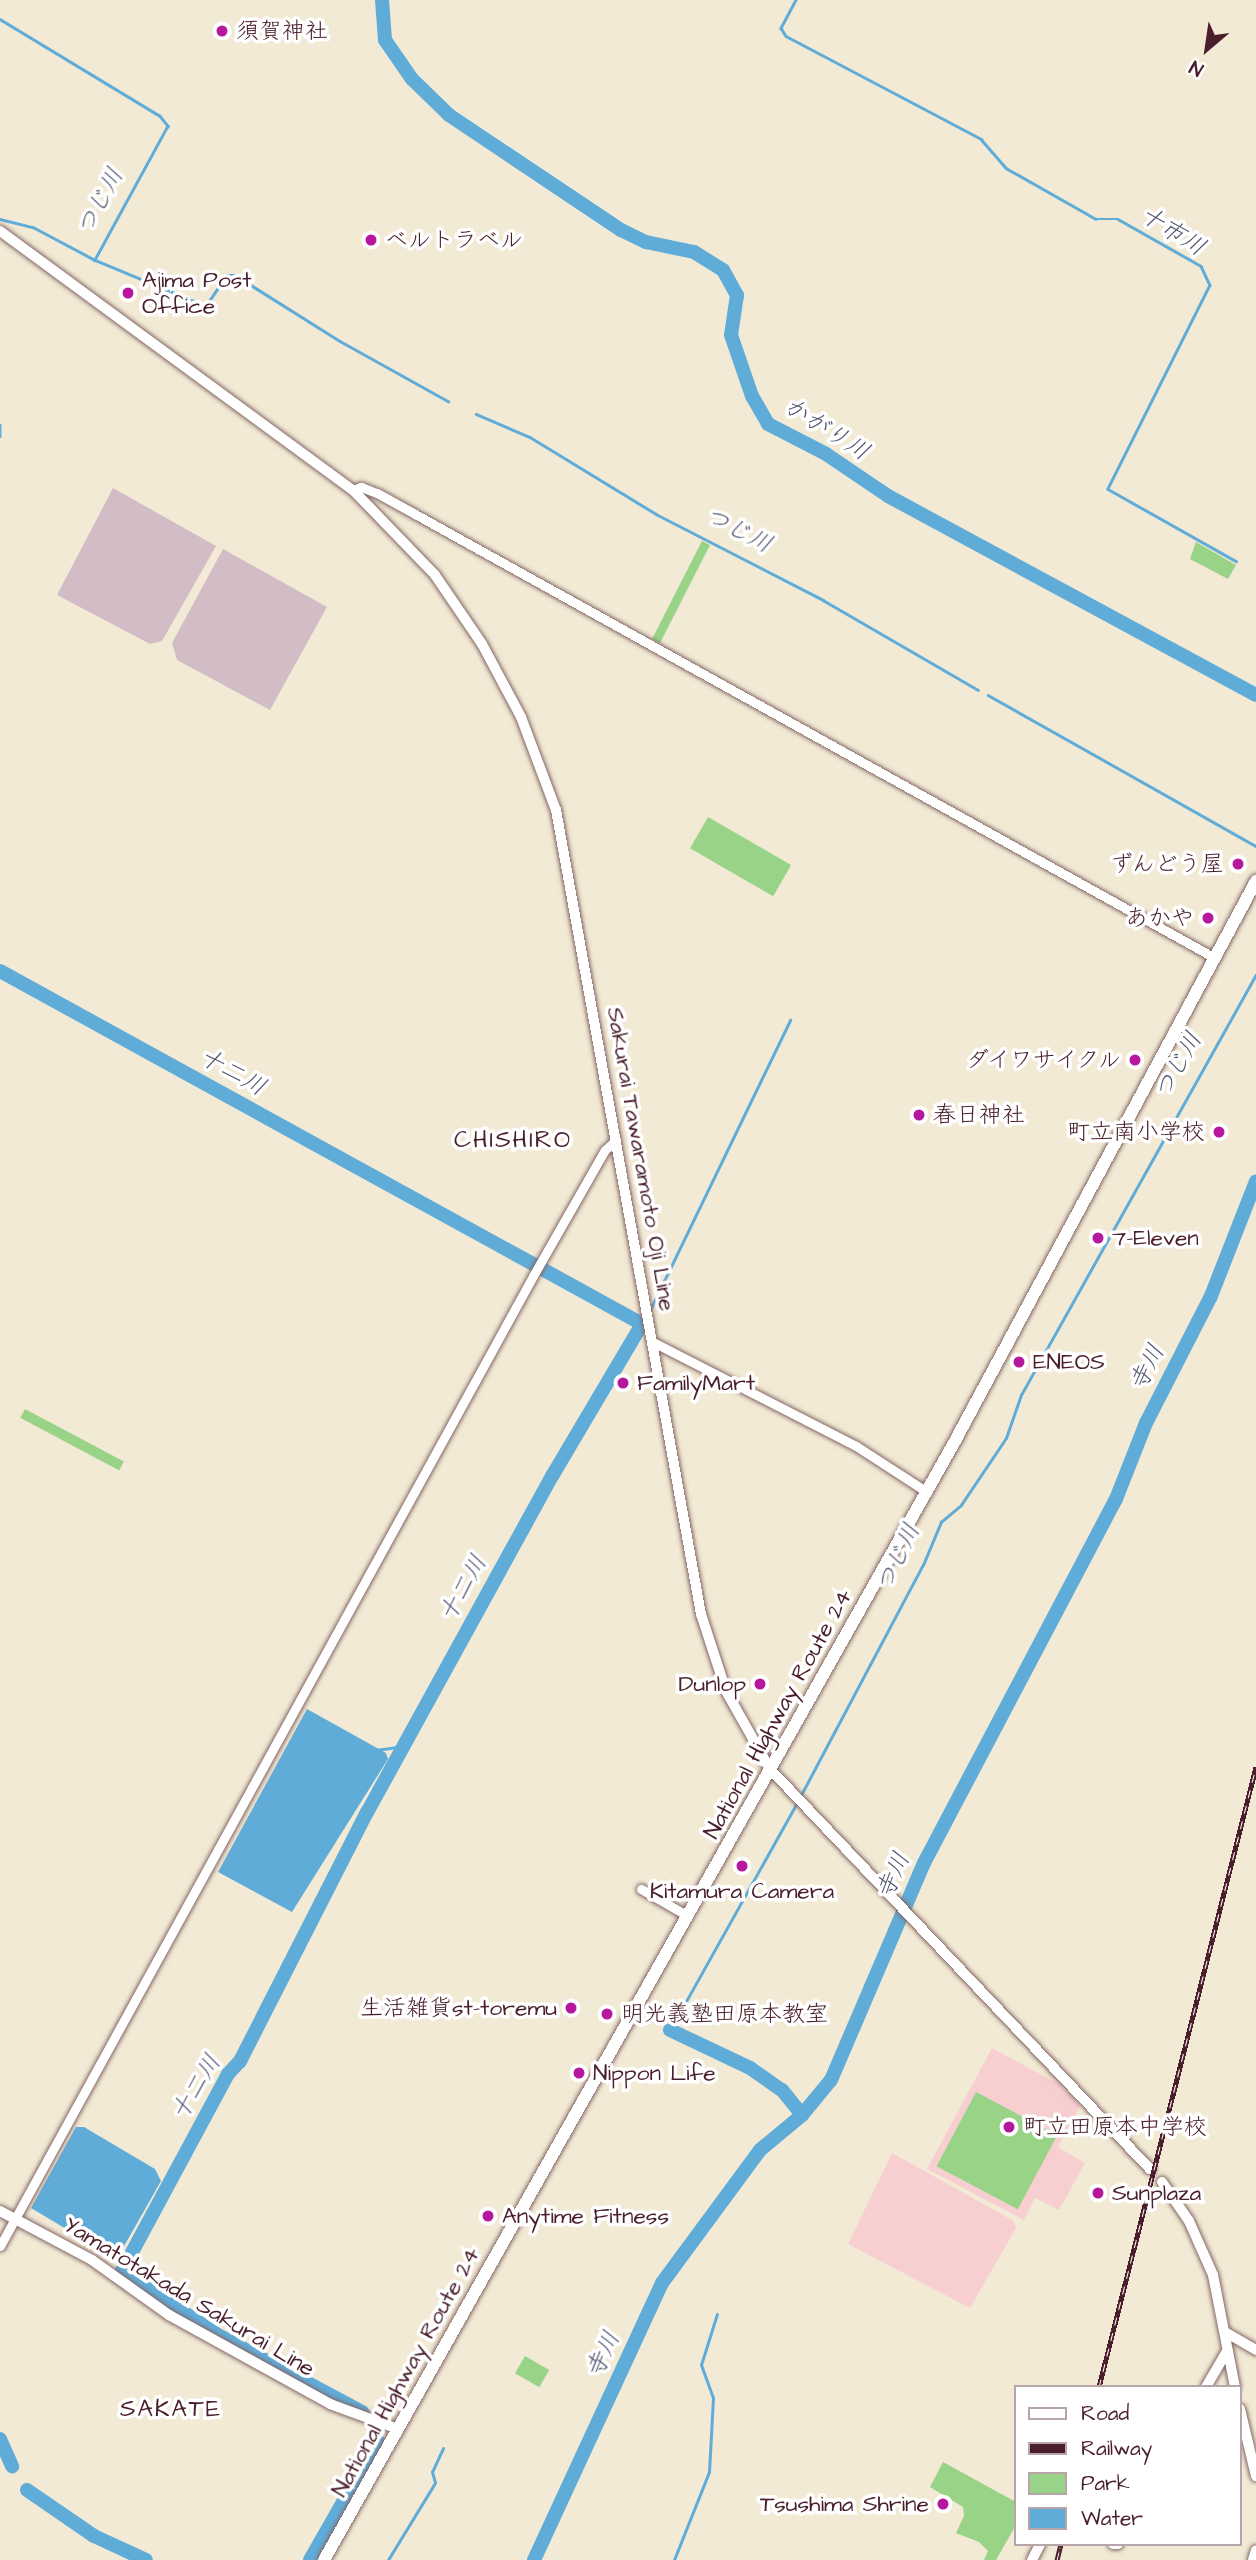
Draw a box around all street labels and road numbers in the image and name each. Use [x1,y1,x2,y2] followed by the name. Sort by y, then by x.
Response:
[601,1005,681,1313] street label: Sakurai Tawaramoto Oji Line
[698,1584,858,1844] street label: National Highway Route 24
[58,2211,320,2383] street label: Yamatotakada Sakurai Line
[326,2242,486,2502] street label: National Highway Route 24

